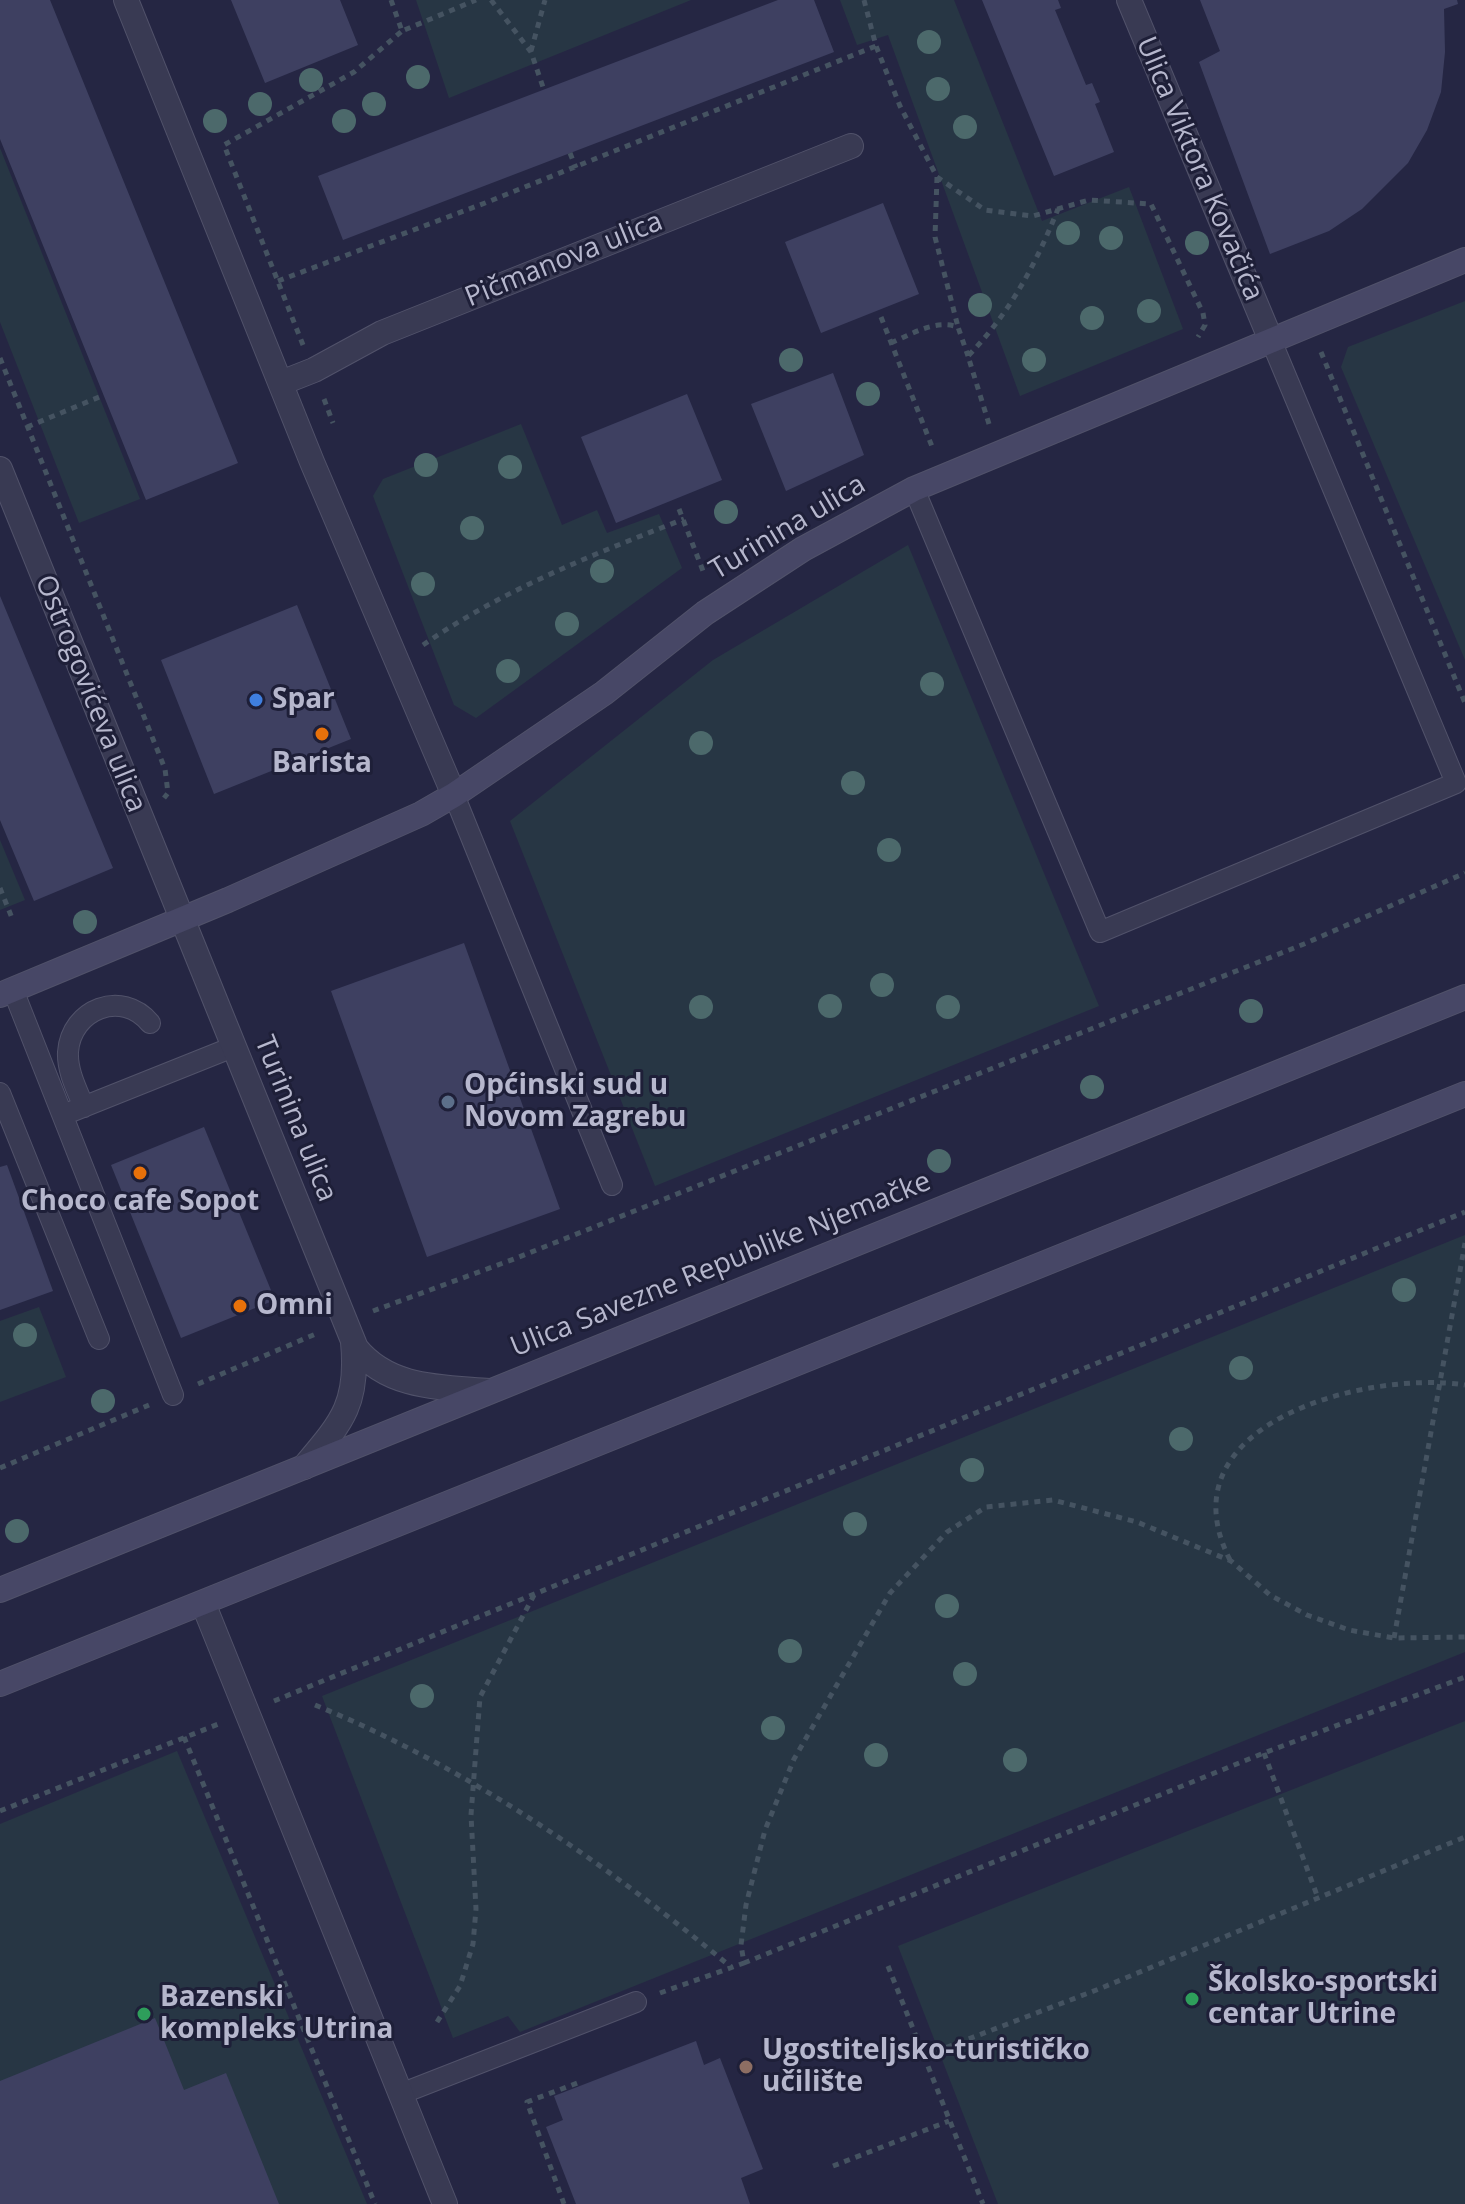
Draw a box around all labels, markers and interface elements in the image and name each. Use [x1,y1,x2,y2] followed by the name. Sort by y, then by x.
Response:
[1128,32,1270,306] street label: Ulica Viktora Kovačića
[460,205,668,315] street label: Pičmanova ulica
[704,468,872,588] street label: Turinina ulica
[27,571,153,817] street label: Ostrogovićeva ulica
[272,683,335,717] place label: Spar
[247,691,265,709] marker: Spar
[313,725,331,743] marker: Barista
[272,747,372,781] place label: Barista
[247,1031,343,1207] street label: Turinina ulica
[464,1069,686,1135] place label: Općinski sud u Novom Zagrebu
[439,1093,457,1111] marker: Općinski sud u Novom Zagrebu
[131,1164,149,1182] marker: Choco cafe Sopot
[506,1165,936,1365] street label: Ulica Savezne Republike Njemačke
[21,1185,259,1219] place label: Choco cafe Sopot
[256,1289,333,1323] place label: Omni
[231,1297,249,1315] marker: Omni
[1208,1966,1438,2032] place label: Školsko-sportski centar Utrine
[160,1981,393,2047] place label: Bazenski kompleks Utrina
[1183,1990,1201,2008] marker: Školsko-sportski centar Utrine
[135,2005,153,2023] marker: Bazenski kompleks Utrina
[762,2034,1090,2100] place label: Ugostiteljsko-turističko učilište
[737,2058,755,2076] marker: Ugostiteljsko-turističko učilište

